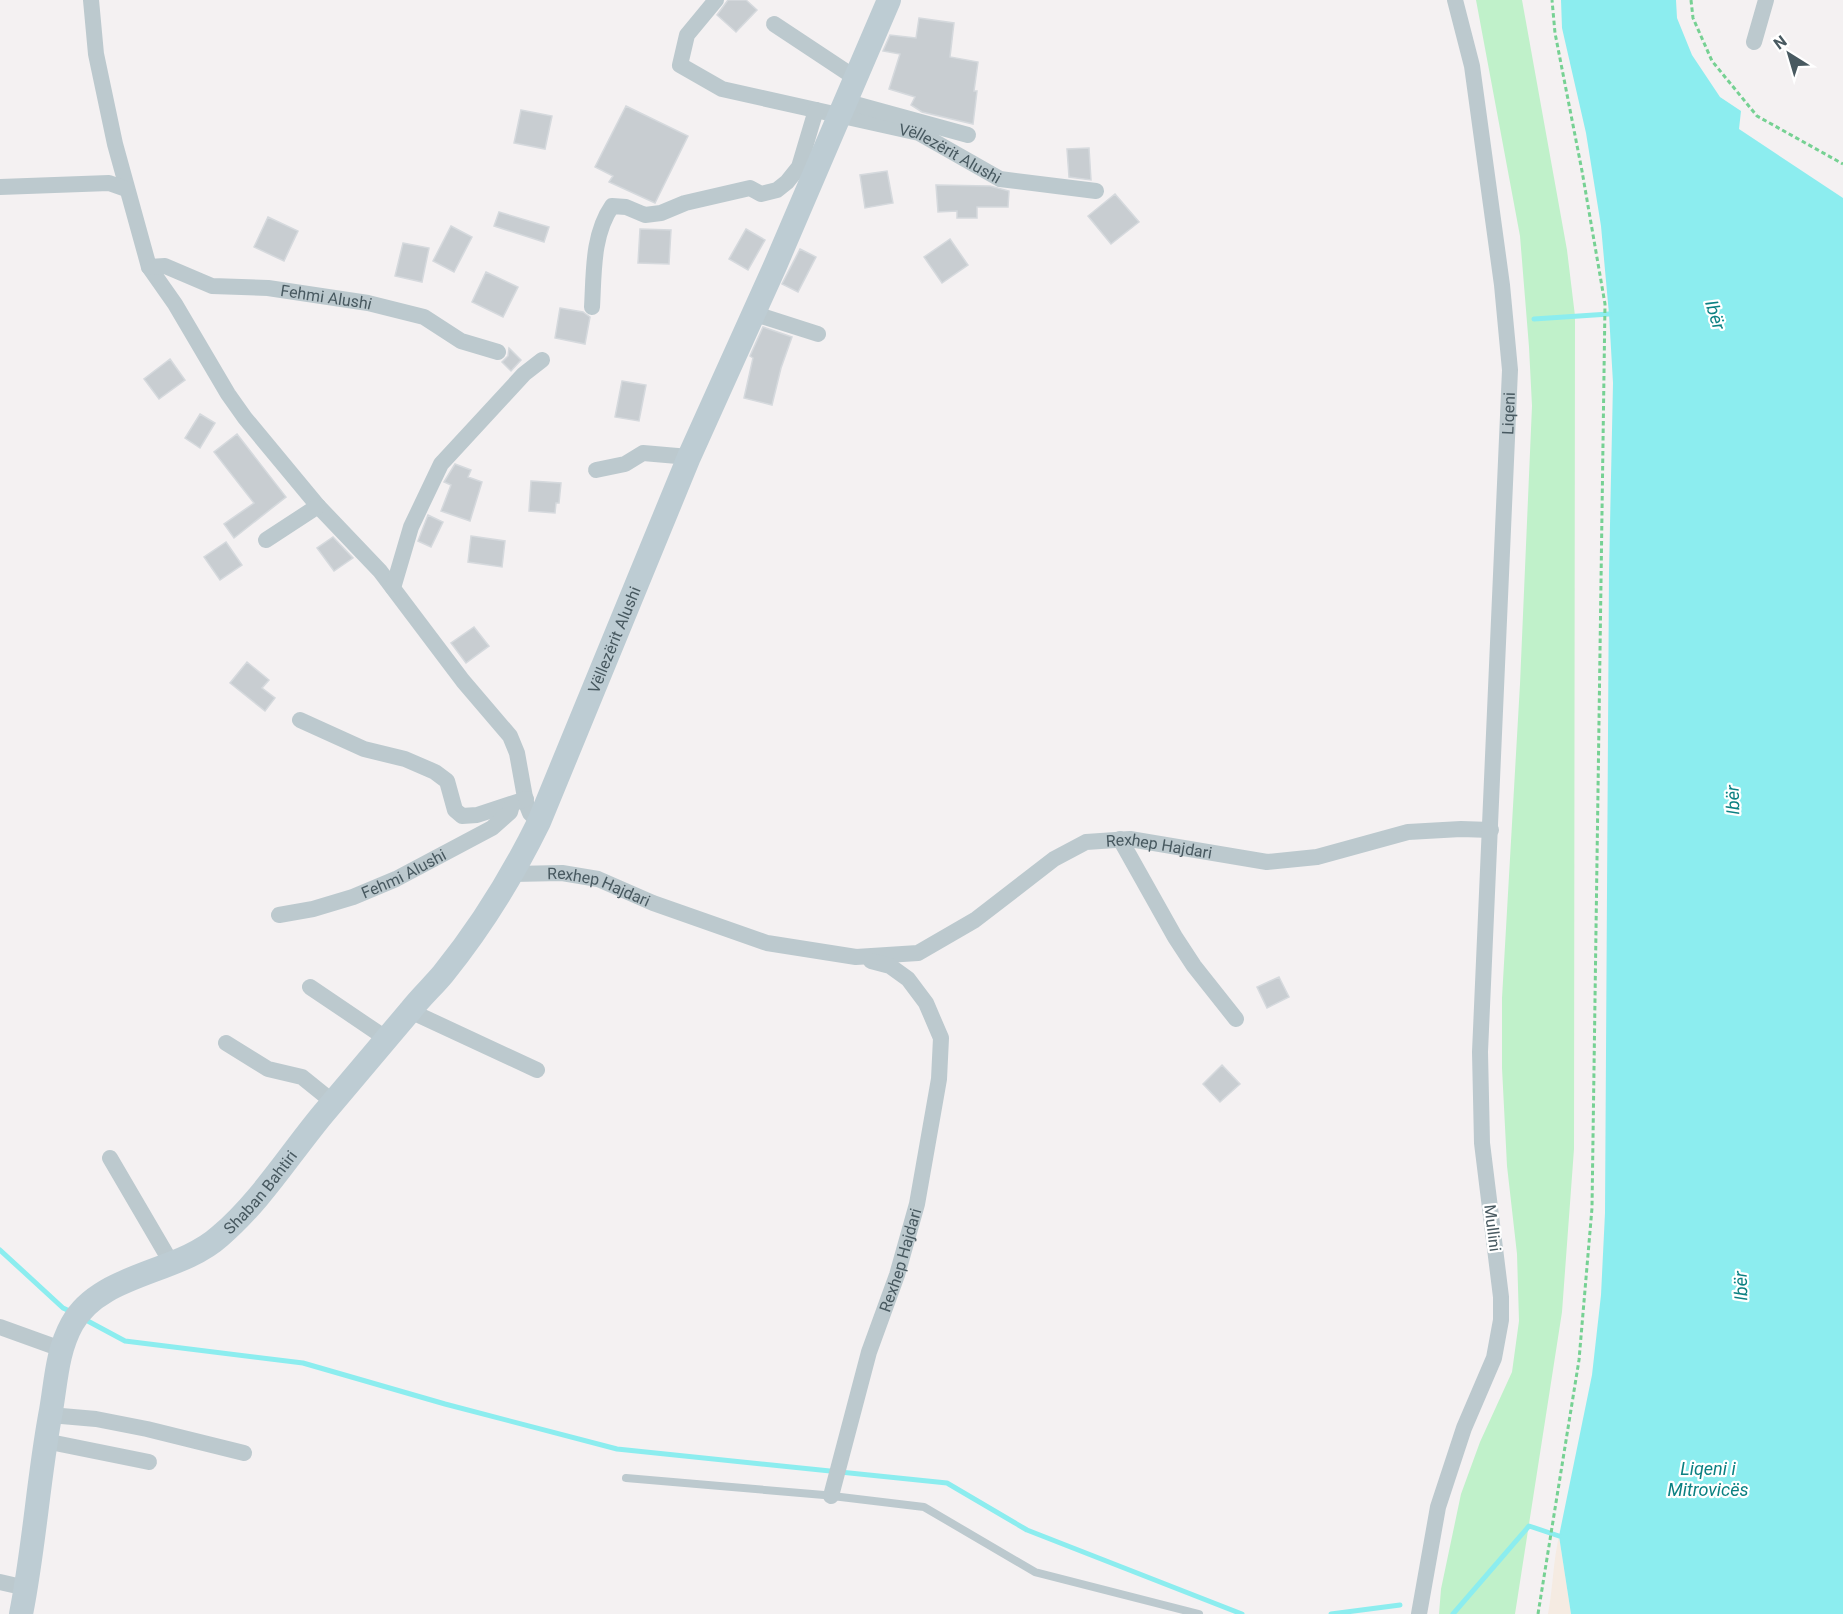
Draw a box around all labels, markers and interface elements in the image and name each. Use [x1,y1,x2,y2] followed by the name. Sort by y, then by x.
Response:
[1759,24,1819,84] north arrow
[1770,31,1791,53] text: N
[897,120,1005,188] street label: Vëllezërit Alushi
[279,281,374,314] street label: Fehmi Alushi
[1701,298,1730,333] water label: Ibër
[1498,392,1519,435] street label: Liqeni
[584,584,645,696] street label: Vëllezërit Alushi
[1722,784,1743,815] water label: Ibër
[1105,830,1214,863] street label: Rexhep Hajdari
[358,845,449,902] street label: Fehmi Alushi
[547,864,653,911] street label: Rexhep Hajdari
[220,1147,301,1238] street label: Shaban Bahtiri
[1480,1203,1505,1253] street label: Mullini
[875,1206,925,1315] street label: Rexhep Hajdari
[1730,1270,1751,1301] water label: Ibër
[1668,1458,1748,1500] water label: Liqeni i Mitrovicës

